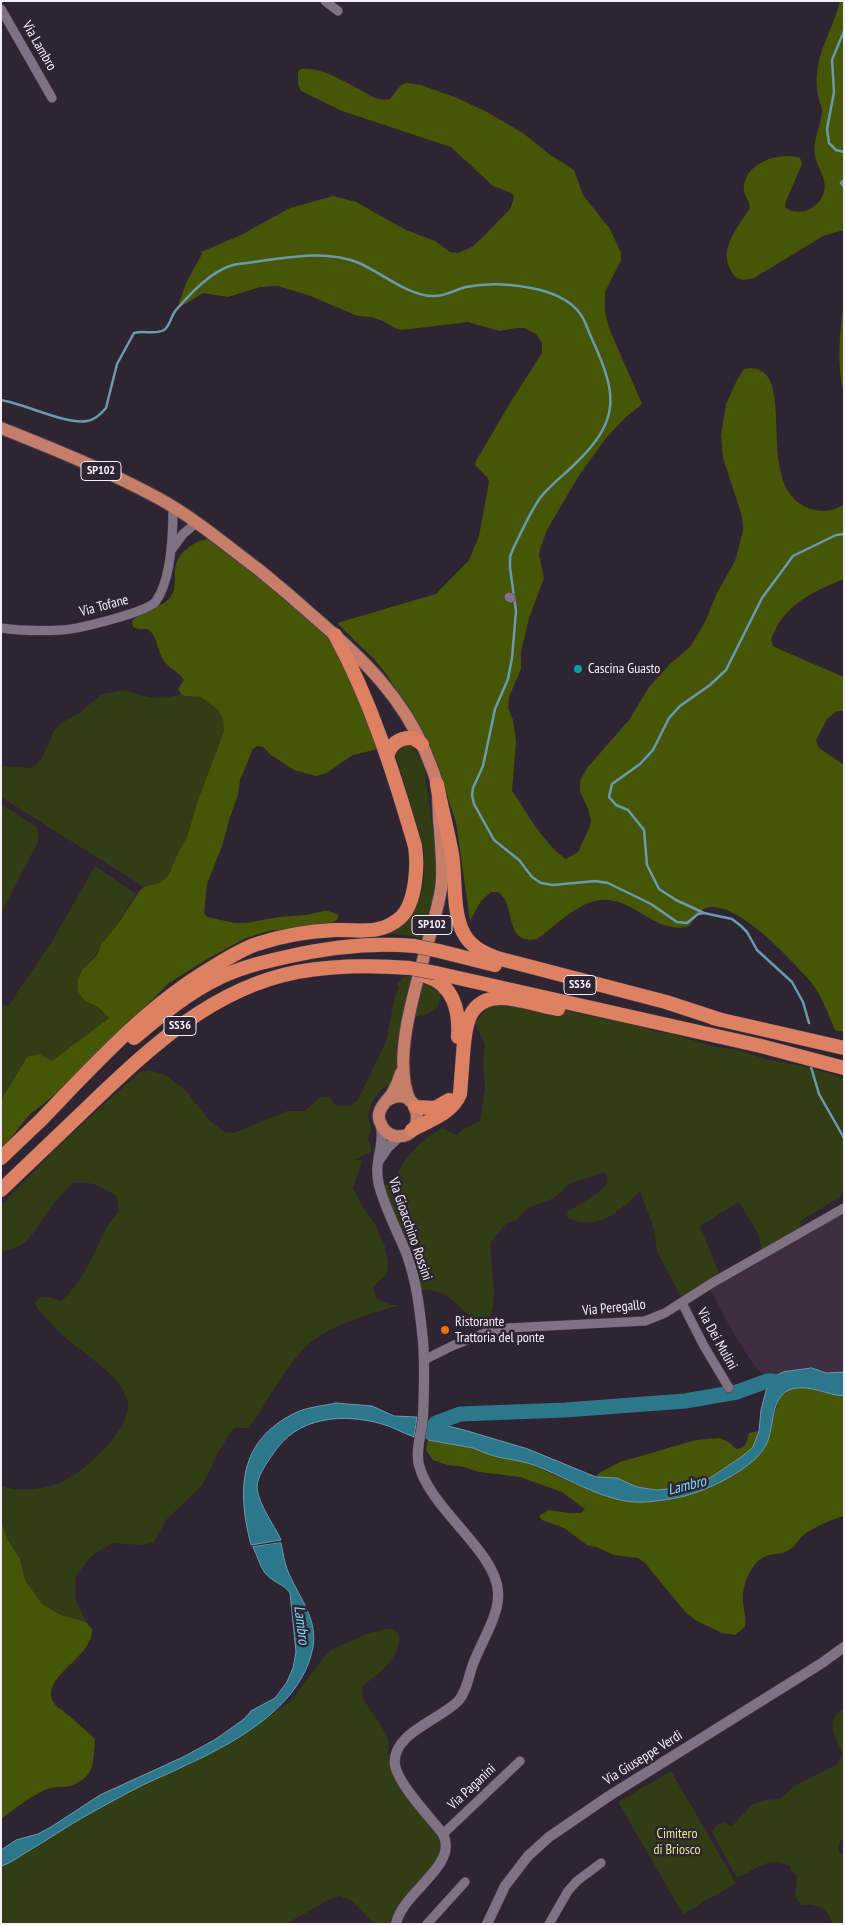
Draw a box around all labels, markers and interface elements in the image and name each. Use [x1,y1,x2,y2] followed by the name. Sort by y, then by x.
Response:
[18,18,60,74] street label: Via Lambro
[81,462,121,481] road number: SP102
[78,591,130,621] street label: Via Tofane
[588,661,660,677] place label: Cascina Guasto
[572,663,584,675] marker: Cascina Guasto
[412,916,452,934] road number: SP102
[564,976,596,994] road number: SS36
[164,1016,196,1036] road number: SS36
[385,1175,435,1283] street label: Via Gioacchino Rossini
[582,1296,646,1320] street label: Via Peregallo
[693,1305,741,1373] street label: Via Dei Mulini
[455,1314,544,1346] place label: Ristorante Trattoria del ponte
[439,1324,451,1336] marker: Ristorante Trattoria del ponte
[666,1473,708,1499] water label: Lambro
[290,1605,312,1645] water label: Lambro
[600,1727,686,1789] street label: Via Giuseppe Verdi
[444,1761,500,1813] street label: Via Paganini
[653,1826,701,1858] park label: Cimitero di Briosco

